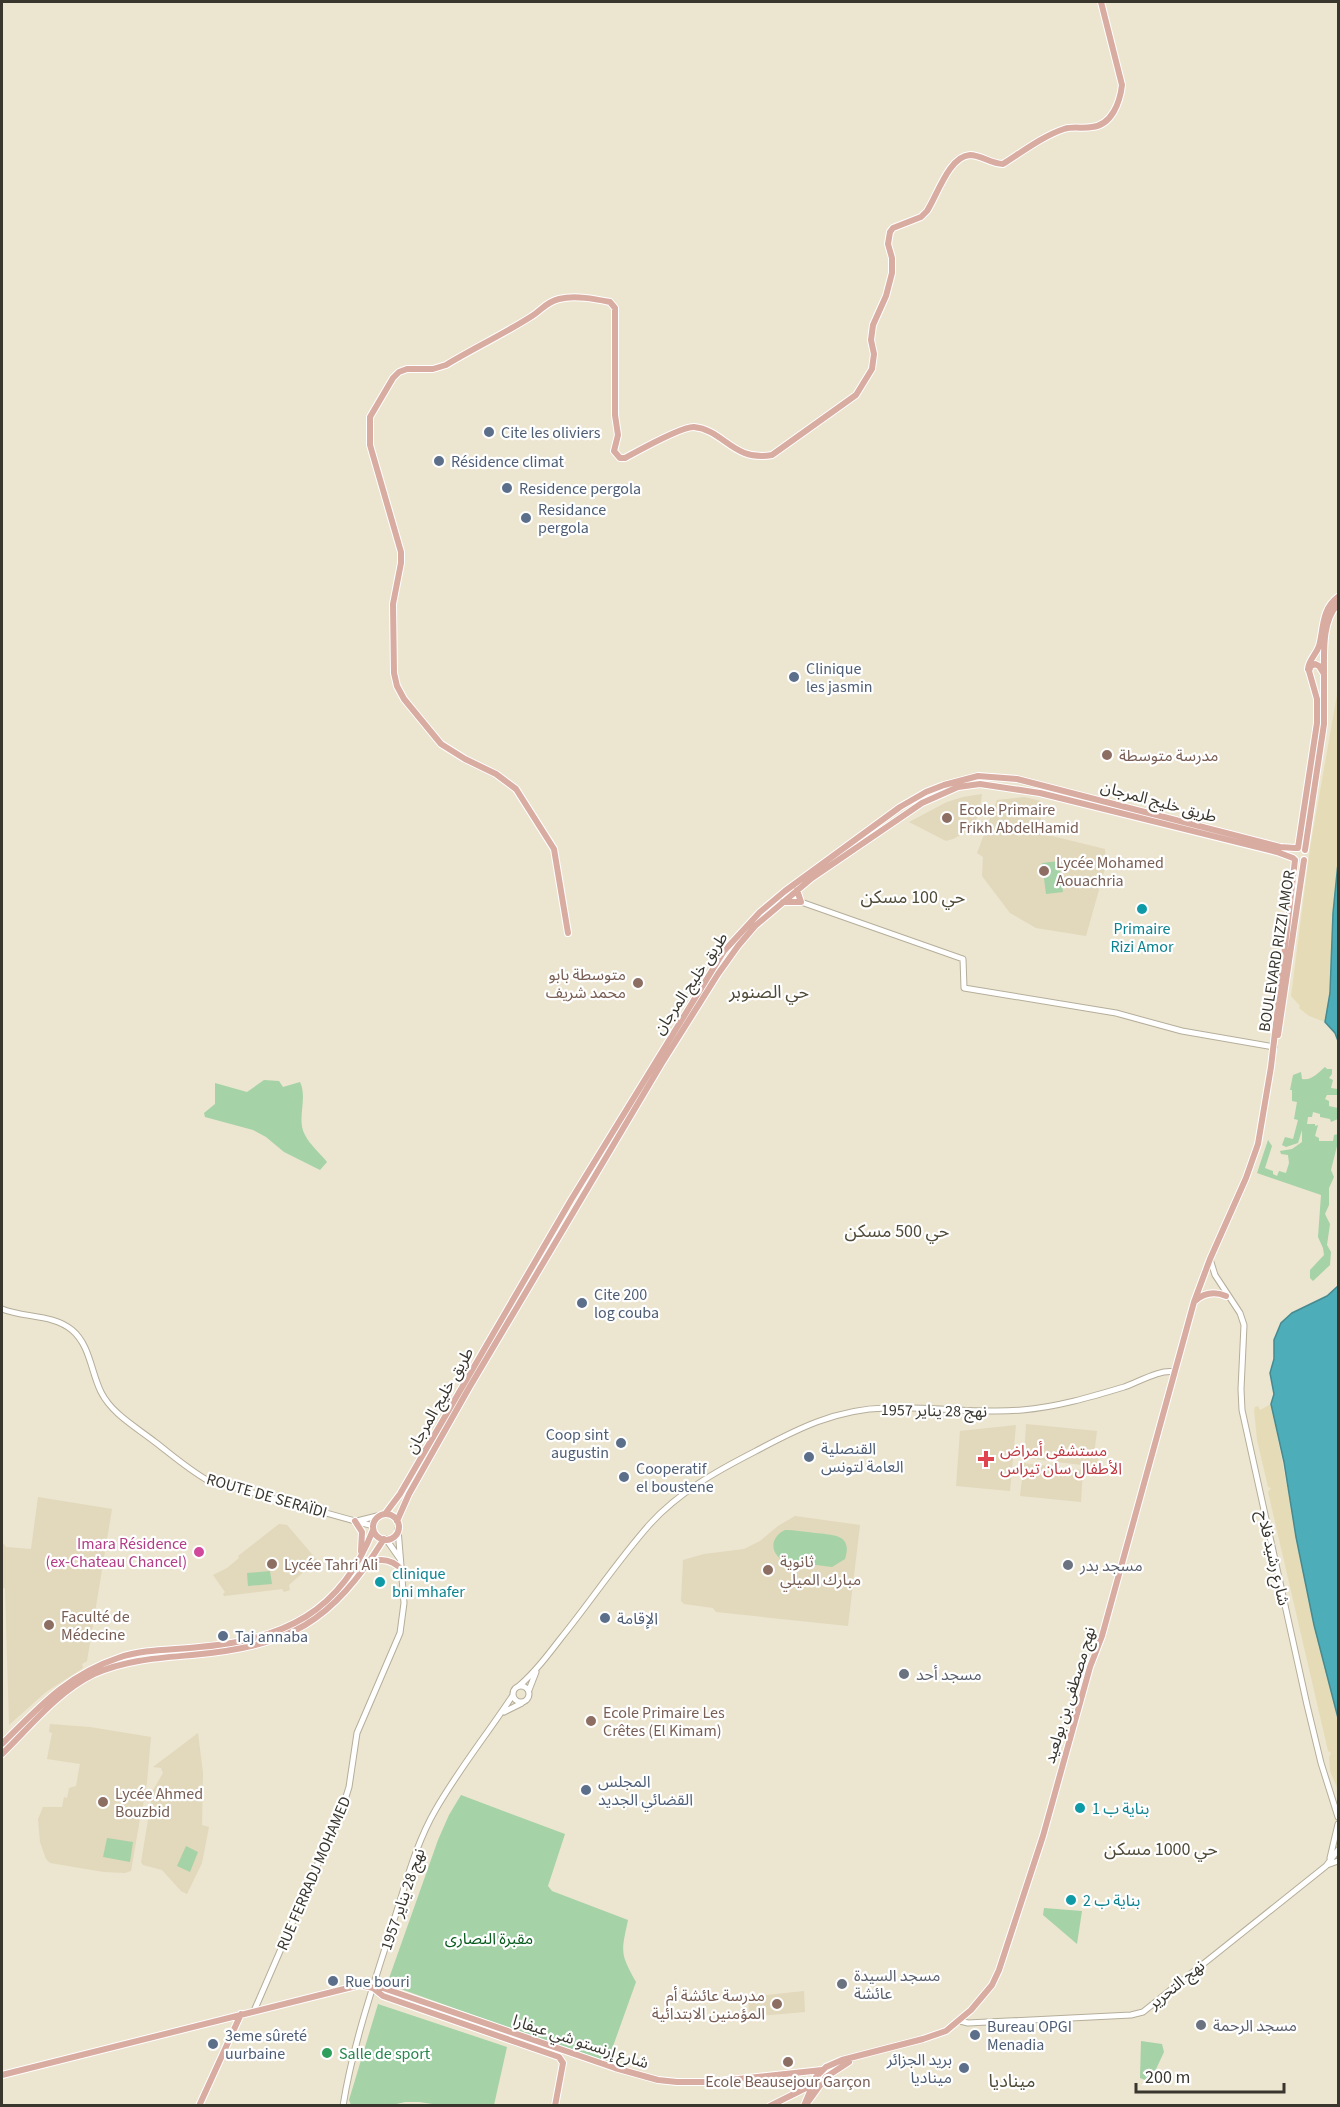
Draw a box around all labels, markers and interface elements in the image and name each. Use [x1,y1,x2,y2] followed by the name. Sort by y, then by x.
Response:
[501,422,601,444] place label: Cite les oliviers
[482,425,496,439] marker: Cite les oliviers
[451,451,565,473] place label: Résidence climat
[432,454,446,468] marker: Résidence climat
[519,478,641,500] place label: Residence pergola
[500,481,514,495] marker: Residence pergola
[538,499,606,539] place label: Residance pergola
[519,511,533,525] marker: Residance pergola
[806,658,873,698] place label: Clinique les jasmin
[787,670,801,684] marker: Clinique les jasmin
[1119,745,1218,767] place label: مدرسة متوسطة
[1100,748,1114,762] marker: مدرسة متوسطة
[1098,776,1219,829] street label: طريق خليج المرجان
[959,799,1079,839] place label: Ecole Primaire Frikh AbdelHamid
[940,811,954,825] marker: Ecole Primaire Frikh AbdelHamid
[1056,852,1164,892] place label: Lycée Mohamed Aouachria
[1037,864,1051,878] marker: Lycée Mohamed Aouachria
[1253,869,1301,1033] street label: BOULEVARD RIZZI AMOR
[861,885,965,910] district label: حي 100 مسكن
[1135,902,1149,916] marker: Primaire Rizi Amor
[1110,918,1174,958] place label: Primaire Rizi Amor
[648,928,734,1040] street label: طريق خليج المرجان
[546,964,626,1004] place label: متوسطة بابو محمد شريف
[631,976,645,990] marker: متوسطة بابو محمد شريف
[728,980,809,1005] district label: حي الصنوبر
[845,1219,949,1244] district label: حي 500 مسكن
[594,1284,659,1324] place label: Cite 200 log couba
[575,1296,589,1310] marker: Cite 200 log couba
[401,1343,480,1458] street label: طريق خليج المرجان
[881,1399,987,1424] street label: نهج 28 يناير 1957
[546,1424,610,1464] place label: Coop sint augustin
[614,1436,628,1450] marker: Coop sint augustin
[821,1438,904,1478] place label: القنصلية العامة لتونس
[1000,1440,1122,1480] place label: مستشفى أمراض الأطفال سان تيراس
[802,1450,816,1464] marker: القنصلية العامة لتونس
[977,1450,995,1468] marker: مستشفى أمراض الأطفال سان تيراس
[636,1458,714,1498] place label: Cooperatif el boustene
[204,1468,330,1524] street label: ROUTE DE SERAÏDI
[617,1470,631,1484] marker: Cooperatif el boustene
[1250,1509,1295,1608] street label: شارع رشيد فلاح
[45,1533,187,1573] place label: Imara Résidence (ex-Chateau Chancel)
[192,1545,206,1559] marker: Imara Résidence (ex-Chateau Chancel)
[780,1551,861,1592] place label: ثانوية مبارك الميلي
[284,1554,378,1576] place label: Lycée Tahri Ali
[1079,1555,1143,1577] place label: مسجد بدر
[265,1557,279,1571] marker: Lycée Tahri Ali
[1061,1558,1075,1572] marker: مسجد بدر
[392,1563,465,1603] place label: clinique bni mhafer
[761,1563,775,1577] marker: ثانوية مبارك الميلي
[373,1575,387,1589] marker: clinique bni mhafer
[61,1606,130,1646] place label: Faculté de Médecine
[617,1608,658,1630] place label: الإقامة
[598,1611,612,1625] marker: الإقامة
[42,1618,56,1632] marker: Faculté de Médecine
[1039,1624,1102,1767] street label: نهج مصطفى بن بولعيد
[235,1626,308,1648] place label: Taj annaba
[216,1629,230,1643] marker: Taj annaba
[916,1664,982,1686] place label: مسجد أحد
[897,1667,911,1681] marker: مسجد أحد
[603,1702,725,1742] place label: Ecole Primaire Les Crêtes (El Kimam)
[584,1714,598,1728] marker: Ecole Primaire Les Crêtes (El Kimam)
[598,1771,693,1812] place label: المجلس القضائي الجديد
[115,1783,203,1823] place label: Lycée Ahmed Bouzbid
[579,1783,593,1797] marker: المجلس القضائي الجديد
[271,1793,356,1954] street label: RUE FERRADJ MOHAMED
[96,1795,110,1809] marker: Lycée Ahmed Bouzbid
[1092,1798,1149,1820] place label: بناية ب 1
[1073,1801,1087,1815] marker: بناية ب 1
[1104,1837,1218,1862] district label: حي 1000 مسكن
[375,1846,432,1953] street label: نهج 28 يناير 1957
[1083,1890,1140,1912] place label: بناية ب 2
[1064,1893,1078,1907] marker: بناية ب 2
[445,1928,533,1950] park label: مقبرة النصارى
[1143,1955,1210,2016] street label: نهج التحرير
[854,1965,940,2005] place label: مسجد السيدة عائشة
[345,1971,410,1993] place label: Rue bouri
[326,1974,340,1988] marker: Rue bouri
[835,1977,849,1991] marker: مسجد السيدة عائشة
[652,1985,765,2025] place label: مدرسة عائشة أم المؤمنين الابتدائية
[770,1997,784,2011] marker: مدرسة عائشة أم المؤمنين الابتدائية
[510,2010,651,2075] street label: شارع إرنستو شي عيفارا
[1213,2015,1297,2037] place label: مسجد الرحمة
[987,2016,1072,2056] place label: Bureau OPGI Menadia
[1194,2018,1208,2032] marker: مسجد الرحمة
[225,2025,307,2065] place label: 3eme sûreté uurbaine
[968,2028,982,2042] marker: Bureau OPGI Menadia
[206,2037,220,2051] marker: 3eme sûreté uurbaine
[339,2043,431,2065] place label: Salle de sport
[320,2046,334,2060] marker: Salle de sport
[886,2049,952,2089] place label: بريد الجزائر ميناديا
[781,2055,795,2069] marker: Ecole Beausejour Garçon
[1136,2056,1284,2094] scale bar
[957,2061,971,2075] marker: بريد الجزائر ميناديا
[1145,2065,1190,2090] text: 200 m
[989,2069,1035,2094] district label: ميناديا
[705,2071,871,2093] place label: Ecole Beausejour Garçon

